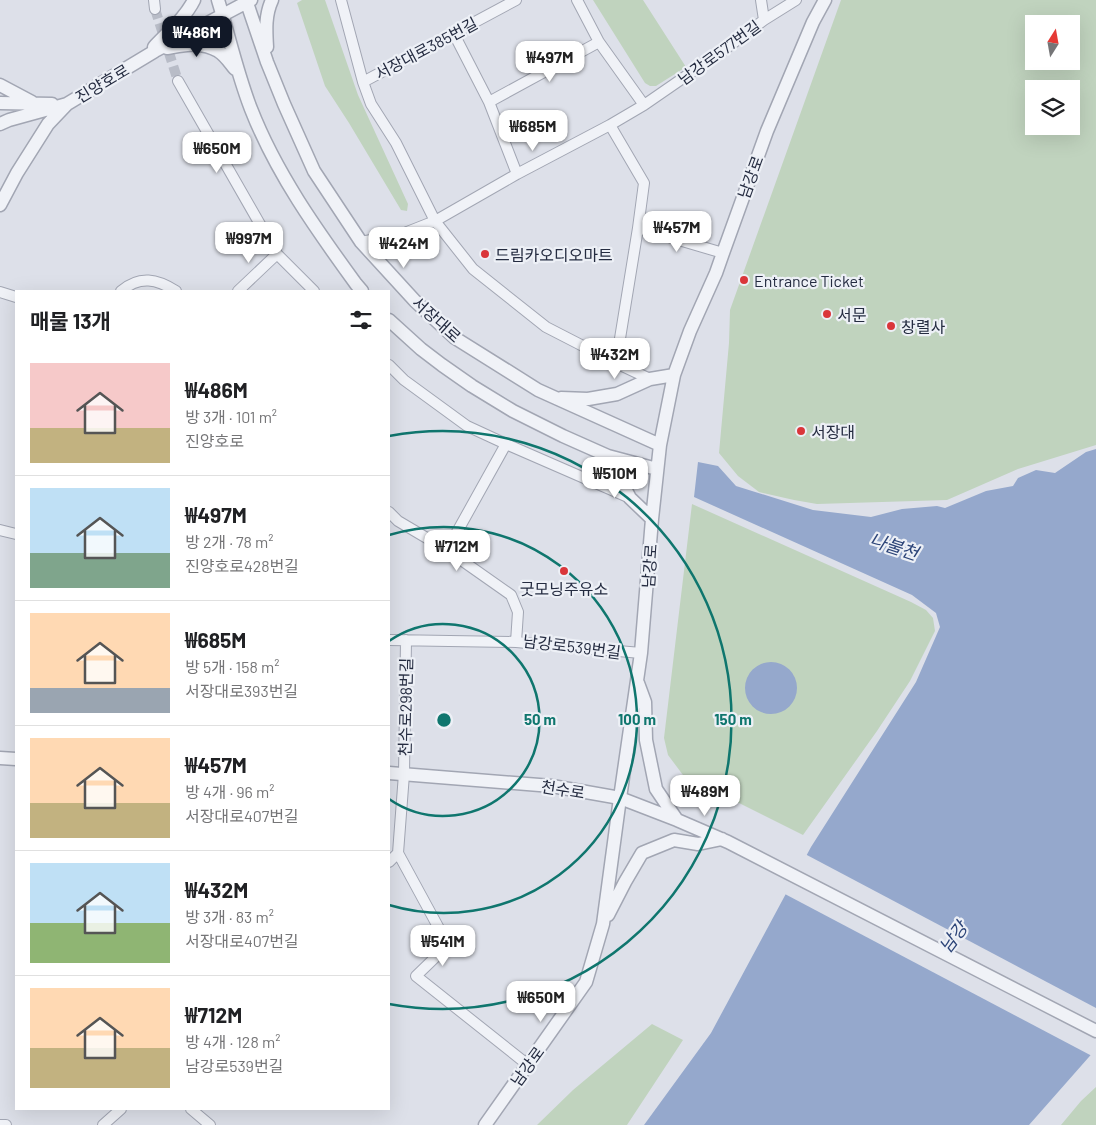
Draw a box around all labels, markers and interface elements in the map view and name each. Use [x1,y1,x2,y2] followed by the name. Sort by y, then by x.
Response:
[372,13,480,83] street label: 서장대로385번길
[162,15,232,58] pin: ₩486M
[1025,15,1080,70] north arrow
[1025,15,1080,135] map controls
[674,16,764,88] street label: 남강로577번길
[173,22,221,41] text: ₩486M
[515,41,585,83] pin: ₩497M
[527,47,574,66] text: ₩497M
[72,60,132,106] street label: 진양호로
[1025,80,1080,135] button: layers
[498,110,568,152] pin: ₩685M
[510,116,556,135] text: ₩685M
[182,132,252,174] pin: ₩650M
[193,138,241,157] text: ₩650M
[734,153,767,201] street label: 남강로
[642,210,712,253] pin: ₩457M
[653,217,701,236] text: ₩457M
[214,222,284,264] pin: ₩997M
[369,226,439,269] pin: ₩424M
[226,228,272,247] text: ₩997M
[379,233,429,252] text: ₩424M
[495,245,613,264] place label: 드림카오디오마트
[479,248,491,260] marker: 드림카오디오마트
[754,271,864,290] place label: Entrance Ticket
[738,274,750,286] marker: Entrance Ticket
[409,292,465,346] street label: 서장대로
[837,305,867,324] place label: 서문
[347,306,375,334] icon: filters
[30,308,111,333] text: 매물 13개
[821,308,833,320] marker: 서문
[901,317,945,336] place label: 창렬사
[885,320,897,332] marker: 창렬사
[580,338,650,380] pin: ₩432M
[591,344,639,363] text: ₩432M
[185,377,248,402] text: ₩486M
[70,383,130,443] icon: home
[185,407,277,426] text: 방 3개 · 101 m²
[811,422,855,441] place label: 서장대
[795,425,807,437] marker: 서장대
[185,431,244,450] text: 진양호로
[580,456,650,499] pin: ₩510M
[593,463,637,482] text: ₩510M
[185,502,247,527] text: ₩497M
[70,508,130,568] icon: home
[867,528,923,565] water label: 나불천
[422,530,492,572] pin: ₩712M
[185,532,274,551] text: 방 2개 · 78 m²
[435,536,479,555] text: ₩712M
[638,543,660,589] street label: 남강로
[185,556,299,575] text: 진양호로428번길
[558,565,570,577] marker: 굿모닝주유소
[520,579,608,598] place label: 굿모닝주유소
[185,627,246,652] text: ₩685M
[522,631,622,661] street label: 남강로539번길
[70,633,130,693] icon: home
[185,657,279,676] text: 방 5개 · 158 m²
[395,657,415,757] street label: 천수로298번길
[185,681,298,700] text: 서장대로393번길
[524,710,556,728] text: 50 m
[618,710,656,728] text: 100 m
[714,710,752,728] text: 150 m
[435,711,453,729] centre of rings
[185,752,247,777] text: ₩457M
[70,758,130,818] icon: home
[670,774,740,817] pin: ₩489M
[540,776,587,802] street label: 천수로
[681,781,729,800] text: ₩489M
[185,782,274,801] text: 방 4개 · 96 m²
[185,806,299,825] text: 서장대로407번길
[185,877,248,902] text: ₩432M
[70,883,130,943] icon: home
[185,907,274,926] text: 방 3개 · 83 m²
[934,915,973,957] water label: 남강
[408,924,478,967] pin: ₩541M
[185,931,299,950] text: 서장대로407번길
[421,931,465,950] text: ₩541M
[506,980,576,1023] pin: ₩650M
[517,987,565,1006] text: ₩650M
[185,1002,242,1027] text: ₩712M
[70,1008,130,1068] icon: home
[185,1032,280,1051] text: 방 4개 · 128 m²
[506,1042,548,1089] street label: 남강로
[185,1056,283,1075] text: 남강로539번길

